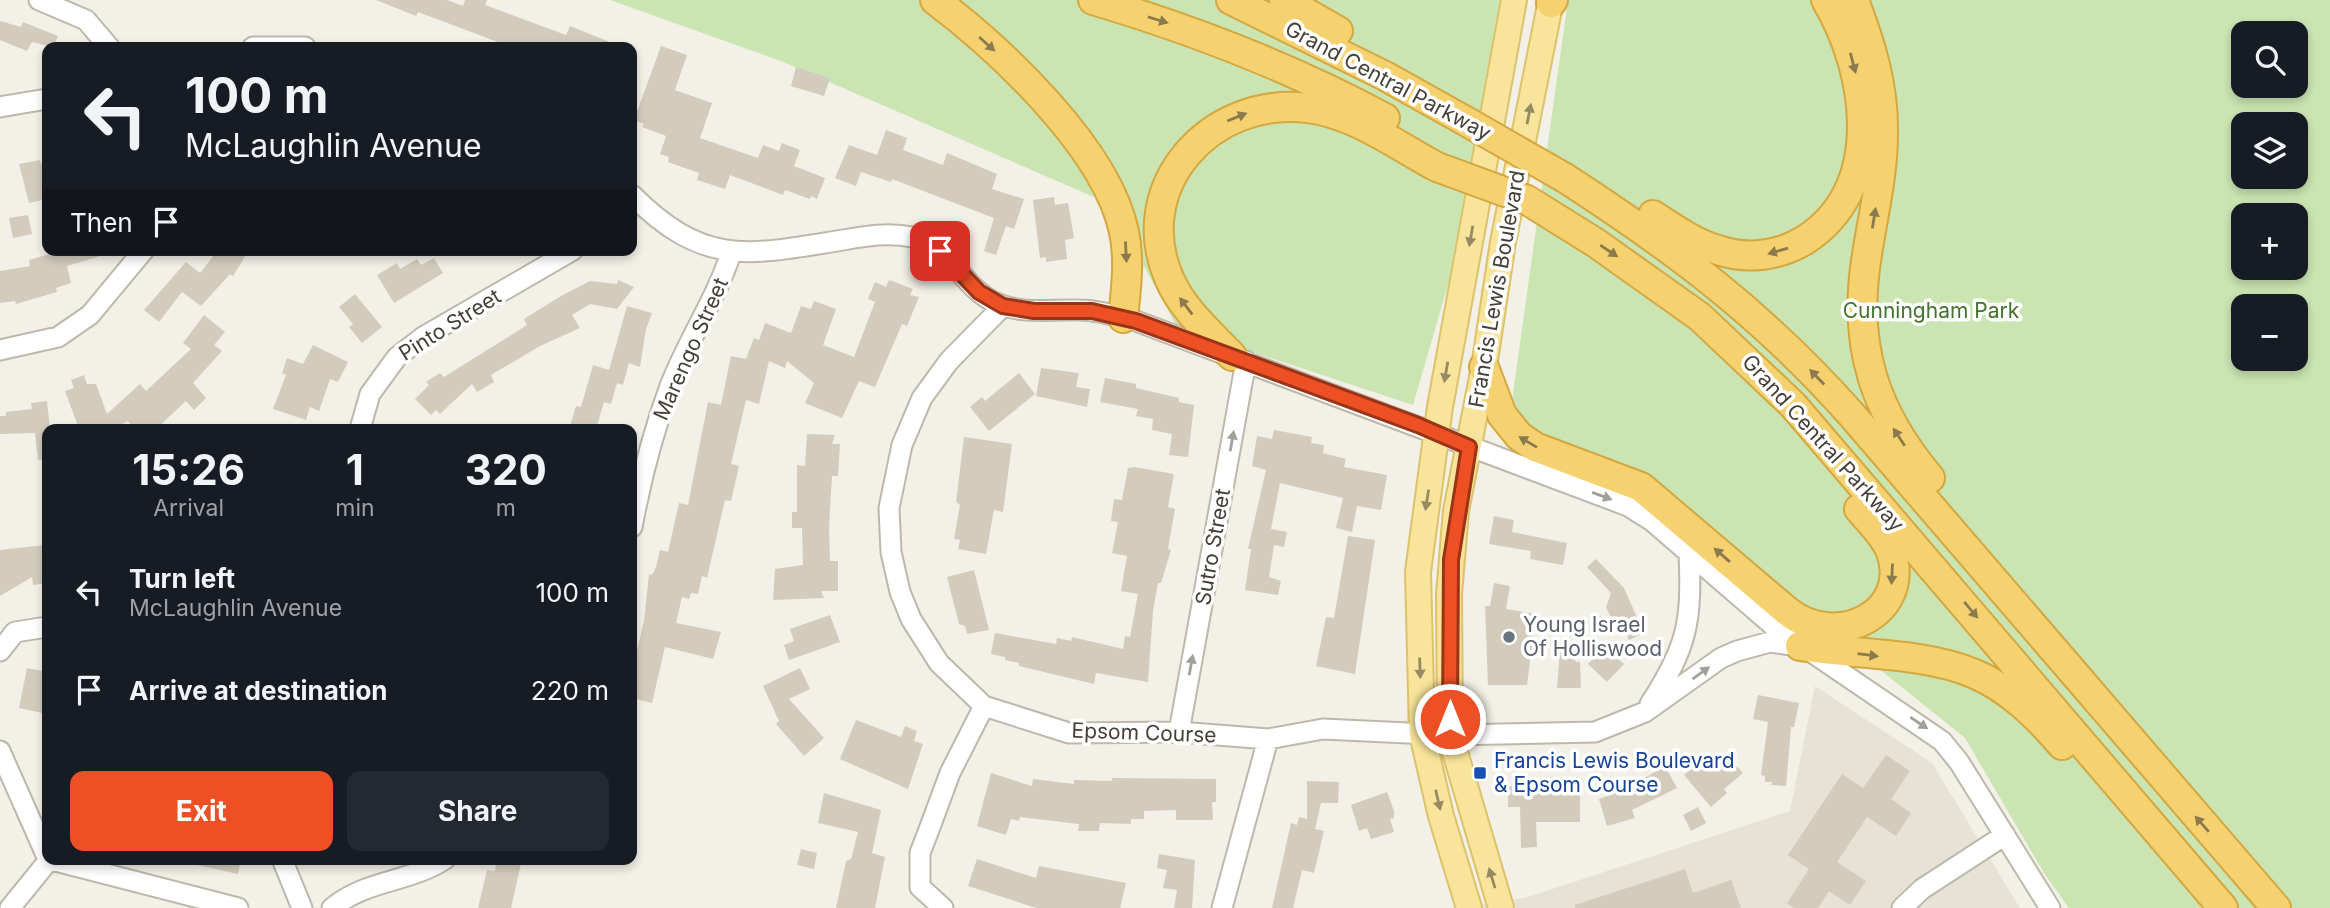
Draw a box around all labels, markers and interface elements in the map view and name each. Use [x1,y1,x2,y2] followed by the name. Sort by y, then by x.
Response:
[1148,15,1169,26] one-way arrow
[1281,16,1496,146] street label: Grand Central Parkway
[2231,21,2308,371] map controls
[2231,21,2308,98] button: search
[978,36,996,52] one-way arrow
[1848,52,1858,73] one-way arrow
[185,66,329,125] text: 100 m
[70,70,161,161] icon: left
[1523,103,1534,125] one-way arrow
[1226,112,1247,123] one-way arrow
[2231,112,2308,189] button: layers
[185,126,482,165] text: McLaughlin Avenue
[1463,168,1530,410] street label: Francis Lewis Boulevard
[147,203,185,241] icon: arrive
[2231,203,2308,280] button: +
[70,207,133,238] text: Then
[1869,207,1880,229] one-way arrow
[910,221,970,281] pin
[1465,225,1476,247] one-way arrow
[921,232,959,270] icon: arrive
[1120,242,1131,264] one-way arrow
[1599,245,1618,258] one-way arrow
[1767,247,1788,257] one-way arrow
[648,273,733,424] street label: Marengo Street
[394,283,505,366] street label: Pinto Street
[2231,294,2308,371] button: −
[1178,297,1193,315] one-way arrow
[1843,298,2020,323] park label: Cunningham Park
[1737,349,1910,536] street label: Grand Central Parkway
[1441,362,1452,384] one-way arrow
[1809,369,1825,385] one-way arrow
[1892,428,1906,446] one-way arrow
[1227,430,1238,452] one-way arrow
[1519,435,1538,448] one-way arrow
[132,444,245,495] text: 15:26
[346,444,364,495] text: 1
[465,444,547,495] text: 320
[1190,486,1235,607] street label: Sutro Street
[1421,490,1432,512] one-way arrow
[1591,491,1612,502] one-way arrow
[153,494,224,522] text: Arrival
[335,494,375,522] text: min
[496,494,516,522] text: m
[1714,547,1731,563] one-way arrow
[129,563,235,594] text: Turn left
[1886,563,1897,585] one-way arrow
[70,573,108,611] icon: left
[536,577,609,608] text: 100 m
[129,594,342,622] text: McLaughlin Avenue
[1963,602,1978,619] one-way arrow
[1523,612,1662,661] place label: Young Israel Of Holliswood
[1501,629,1517,645] marker: Young Israel Of Holliswood
[1857,649,1879,660] one-way arrow
[1186,654,1197,676] one-way arrow
[1415,657,1426,679] one-way arrow
[1691,666,1710,680] one-way arrow
[70,671,108,709] icon: arrive
[129,675,388,706] text: Arrive at destination
[531,675,609,706] text: 220 m
[1413,682,1487,756] position arrow
[1071,717,1217,748] street label: Epsom Course
[1909,717,1929,730] one-way arrow
[1494,748,1735,797] place label: Francis Lewis Boulevard & Epsom Course
[1472,765,1488,781] marker: Francis Lewis Boulevard & Epsom Course
[70,771,333,851] button: Exit
[347,771,609,851] button: Share
[1433,789,1444,811] one-way arrow
[2195,815,2210,832] one-way arrow
[1486,867,1496,888] one-way arrow

